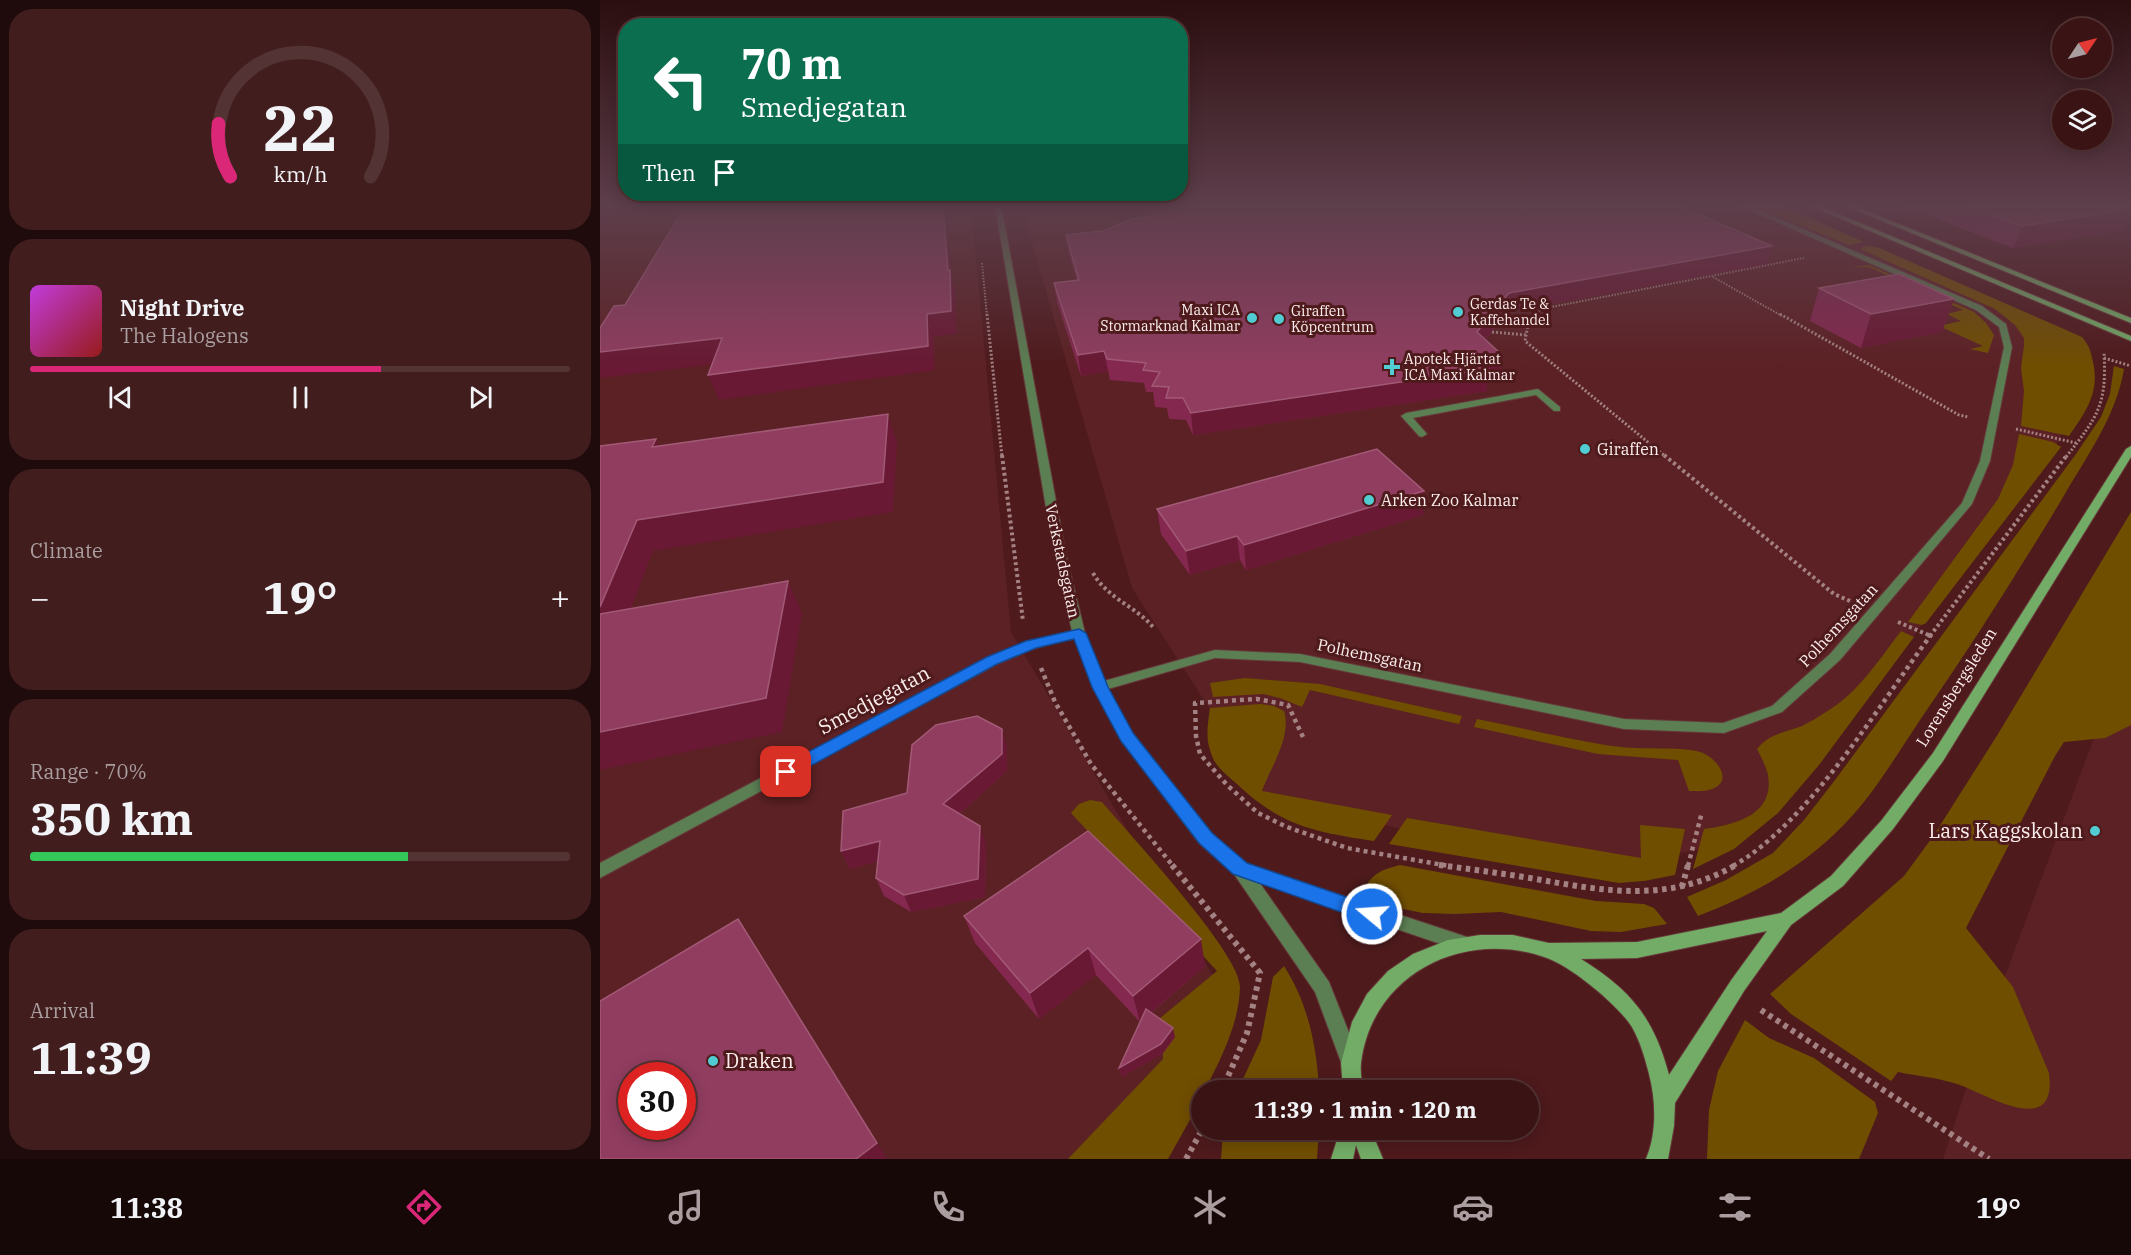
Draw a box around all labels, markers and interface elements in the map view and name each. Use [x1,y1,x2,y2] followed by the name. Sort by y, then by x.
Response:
[2052,18,2112,78] north arrow
[2052,18,2112,150] map controls
[741,36,842,91] text: 70 m
[642,42,720,120] icon: left
[263,87,337,168] text: 22
[741,89,907,124] text: Smedjegatan
[2052,90,2112,150] button: layers
[708,156,741,189] icon: arrive
[642,158,696,187] text: Then
[273,160,327,188] text: km/h
[120,293,245,322] text: Night Drive
[1470,295,1550,329] place label: Gerdas Te & Kaffehandel
[1100,301,1241,335] place label: Maxi ICA Stormarknad Kalmar
[1291,302,1374,336] place label: Giraffen Köpcentrum
[1451,305,1465,319] marker: Gerdas Te & Kaffehandel
[1245,311,1259,325] marker: Maxi ICA Stormarknad Kalmar
[1272,312,1286,326] marker: Giraffen Köpcentrum
[120,322,249,349] text: The Halogens
[1404,350,1515,384] place label: Apotek Hjärtat ICA Maxi Kalmar
[1385,360,1399,374] marker: Apotek Hjärtat ICA Maxi Kalmar
[104,381,137,414] icon: previous
[284,381,317,414] icon: pause
[464,381,497,414] icon: next
[1597,439,1659,459] place label: Giraffen
[1578,442,1592,456] marker: Giraffen
[1381,490,1518,510] place label: Arken Zoo Kalmar
[1362,493,1376,507] marker: Arken Zoo Kalmar
[1041,502,1085,620] street label: Verkstadsgatan
[30,537,103,564] text: Climate
[262,568,338,626] text: 19°
[30,576,50,619] text: −
[550,576,570,619] text: +
[1794,579,1882,671] street label: Polhemsgatan
[1911,624,2001,750] street label: Lorensbergsleden
[1316,634,1424,676] street label: Polhemsgatan
[813,659,935,740] street label: Smedjegatan
[760,746,811,797] pin
[769,755,802,788] icon: arrive
[30,758,147,785] text: Range · 70%
[30,789,193,847] text: 350 km
[1928,817,2083,844] place label: Lars Kaggskolan
[2088,824,2102,838] marker: Lars Kaggskolan
[1340,882,1404,946] position arrow
[30,997,95,1024] text: Arrival
[30,1028,152,1086] text: 11:39
[725,1047,794,1074] place label: Draken
[706,1054,720,1068] marker: Draken
[618,1062,696,1140] speed limit sign: 30
[1253,1095,1477,1124] text: 11:39 · 1 min · 120 m
[403,1186,445,1228] icon: directions
[665,1186,707,1228] icon: music
[927,1186,969,1228] icon: phone
[1189,1186,1231,1228] icon: climate
[1452,1186,1494,1228] icon: car
[1714,1186,1756,1228] icon: filters
[110,1190,183,1225] text: 11:38
[1976,1190,2021,1225] text: 19°

